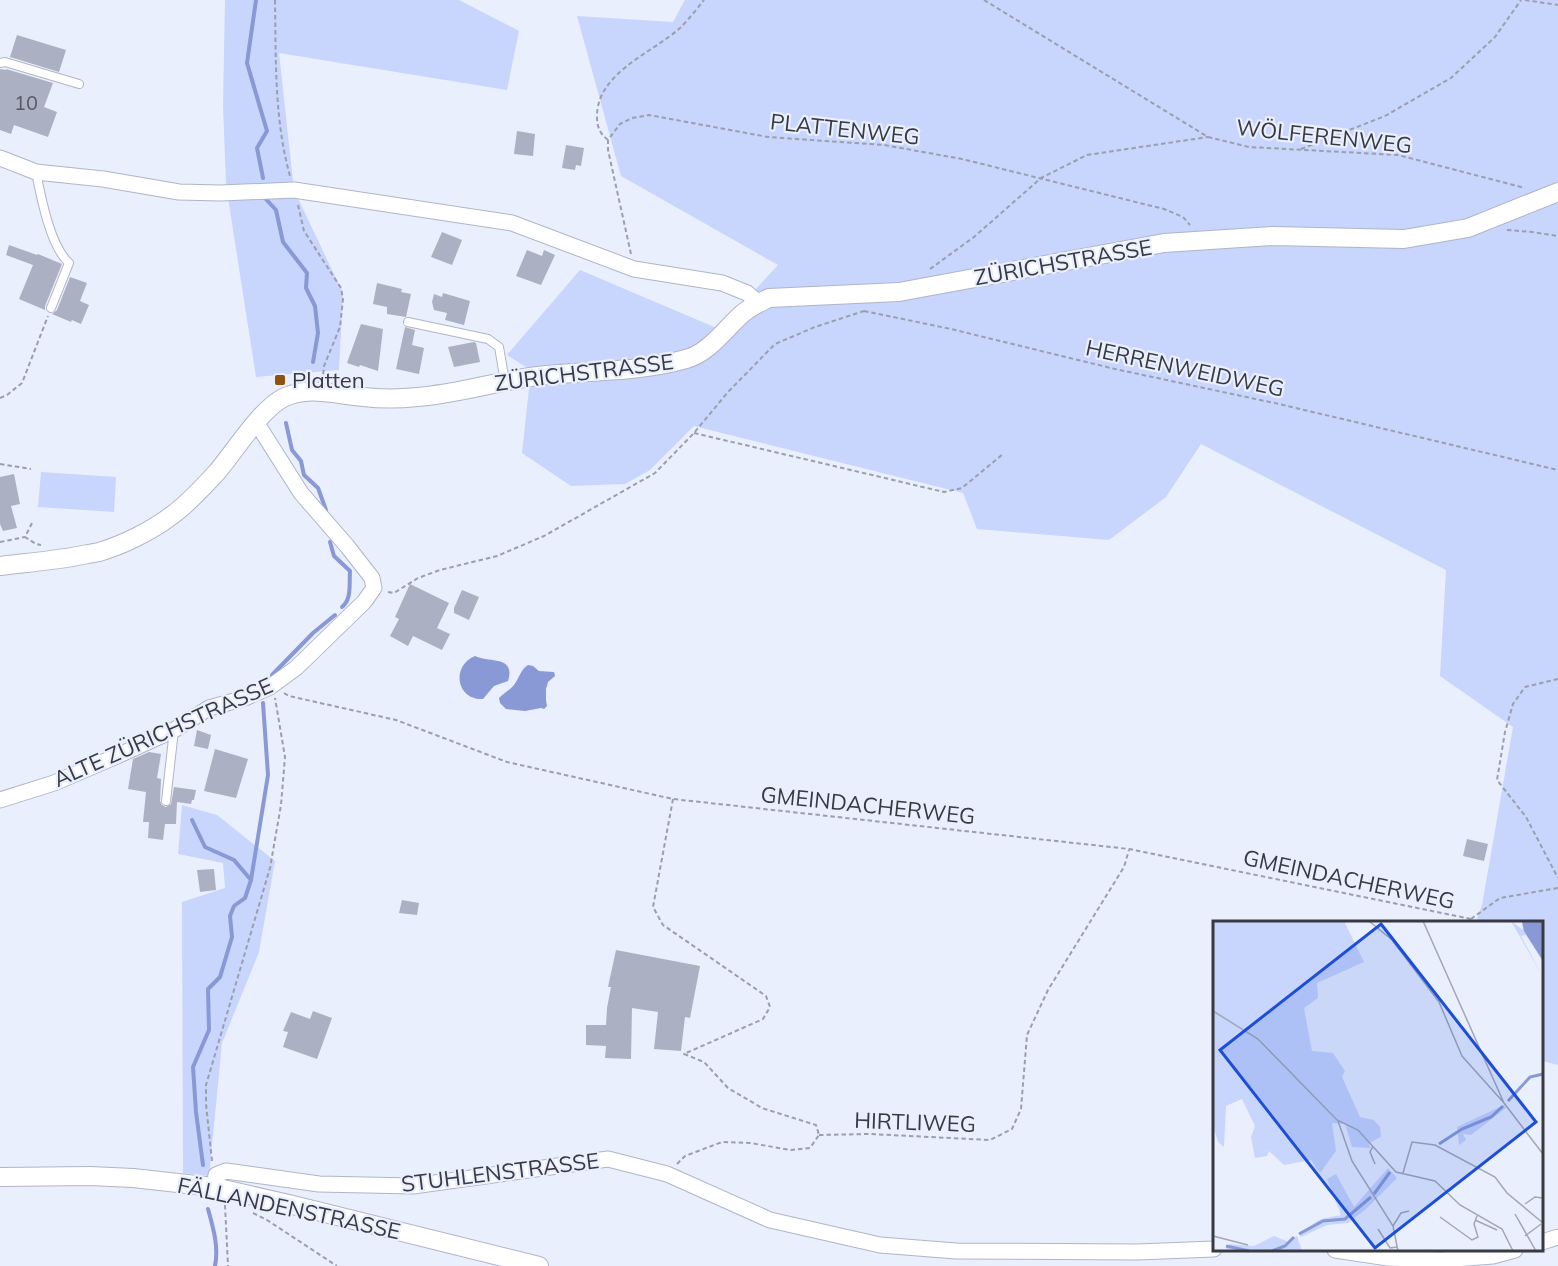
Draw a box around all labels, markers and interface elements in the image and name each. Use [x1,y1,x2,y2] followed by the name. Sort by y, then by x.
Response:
[14,90,38,115] house number: 10
[769,107,921,151] street label: PLATTENWEG
[1235,113,1413,159] street label: WÖLFERENWEG
[972,233,1154,291] street label: ZÜRICHSTRASSE
[1083,333,1287,403] street label: HERRENWEIDWEG
[493,347,675,397] street label: ZÜRICHSTRASSE
[292,366,365,394] place label: Platten
[273,373,287,387] marker: Platten
[49,671,277,793] street label: ALTE ZÜRICHSTRASSE
[759,780,977,830] street label: GMEINDACHERWEG
[1241,843,1457,915] street label: GMEINDACHERWEG
[1213,921,1543,1251] inset map
[854,1106,976,1138] street label: HIRTLIWEG
[400,1146,600,1198] street label: STUHLENSTRASSE
[175,1171,403,1245] street label: FÄLLANDENSTRASSE

